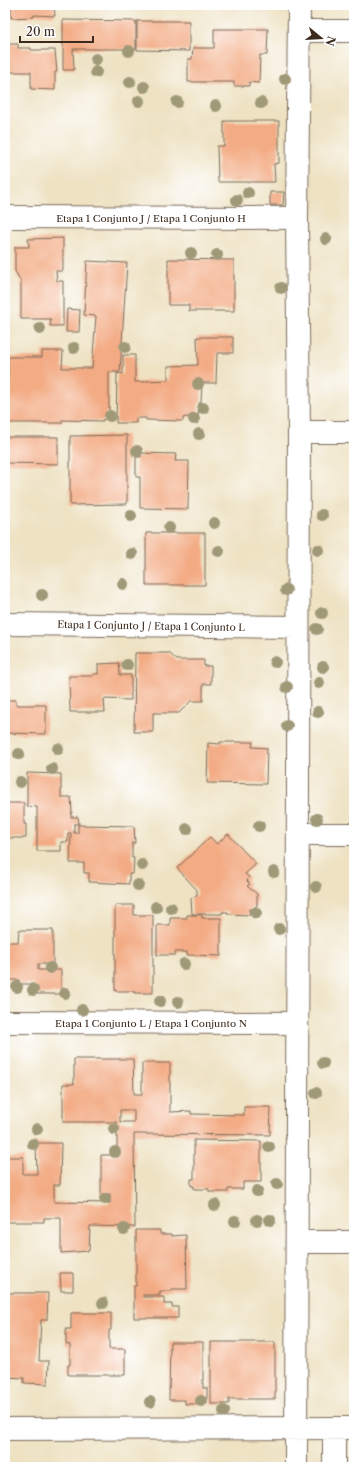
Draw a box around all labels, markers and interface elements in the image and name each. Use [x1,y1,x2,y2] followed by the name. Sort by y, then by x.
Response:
[20,18,93,44] scale bar
[301,18,341,58] north arrow
[26,24,55,39] text: 20 m
[322,34,339,48] text: N
[56,212,246,225] street label: Etapa 1 Conjunto J / Etapa 1 Conjunto H
[57,618,245,634] street label: Etapa 1 Conjunto J / Etapa 1 Conjunto L
[55,1017,247,1030] street label: Etapa 1 Conjunto L / Etapa 1 Conjunto N

